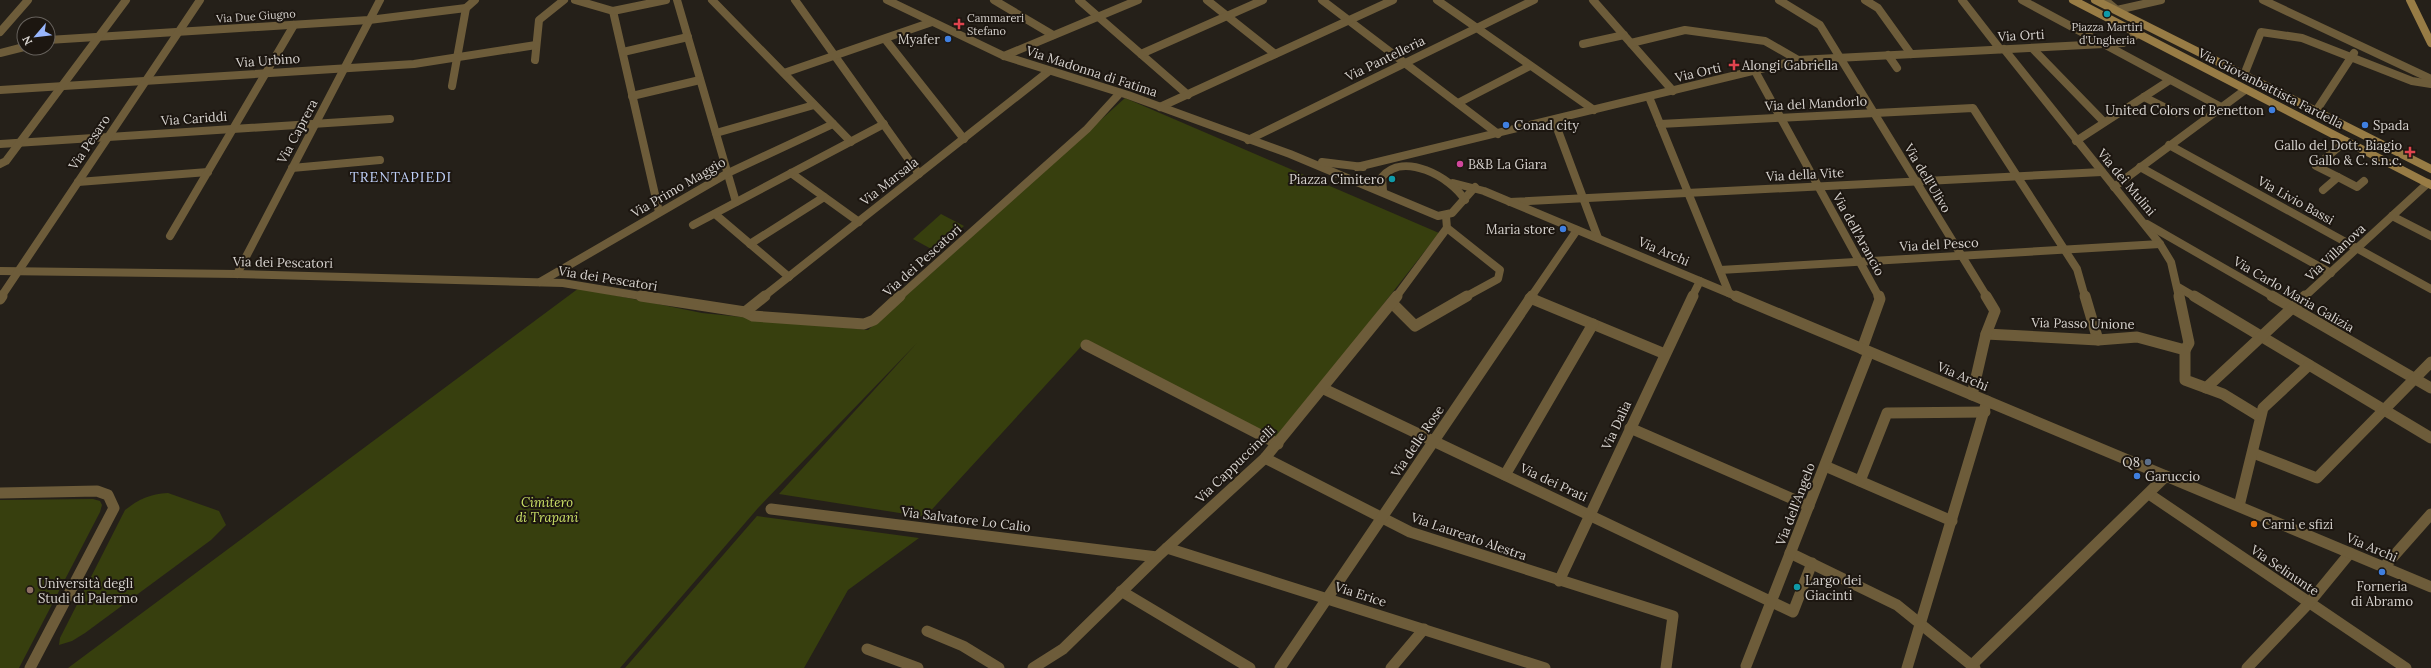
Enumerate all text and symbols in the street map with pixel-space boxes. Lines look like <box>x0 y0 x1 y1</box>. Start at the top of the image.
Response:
street label: Via Due Giugno <box>215 6 296 26</box>
marker: Piazza Martiri d'Ungheria <box>2102 9 2112 19</box>
place label: Cammareri Stefano <box>967 11 1024 38</box>
north arrow <box>16 16 56 56</box>
marker: Cammareri Stefano <box>954 19 964 29</box>
place label: Piazza Martiri d'Ungheria <box>2071 20 2143 47</box>
street label: Via Orti <box>1996 26 2045 45</box>
place label: Myafer <box>898 31 940 48</box>
street label: Via Pantelleria <box>1342 32 1428 85</box>
text: N <box>19 33 35 48</box>
marker: Myafer <box>943 34 953 44</box>
street label: Via Madonna di Fatima <box>1023 42 1160 101</box>
street label: Via Giovanbattista Fardella <box>2194 44 2347 133</box>
street label: Via Urbino <box>234 50 301 71</box>
place label: Alongi Gabriella <box>1741 57 1838 74</box>
street label: Via Orti <box>1672 59 1723 86</box>
marker: Alongi Gabriella <box>1729 60 1739 70</box>
street label: Via del Mandorlo <box>1763 92 1868 115</box>
street label: Via Caprera <box>273 96 322 167</box>
place label: United Colors of Benetton <box>2105 102 2264 119</box>
marker: United Colors of Benetton <box>2267 105 2277 115</box>
street label: Via Cariddi <box>159 108 228 129</box>
street label: Via Pesaro <box>64 111 114 174</box>
place label: Conad city <box>1514 117 1579 134</box>
place label: Spada <box>2373 117 2410 134</box>
marker: Conad city <box>1501 120 1511 130</box>
marker: Spada <box>2360 120 2370 130</box>
place label: Gallo del Dott. Biagio Gallo & C. s.n.c. <box>2274 137 2402 169</box>
street label: Via dell'Ulivo <box>1900 140 1955 216</box>
street label: Via dei Mulini <box>2093 145 2160 220</box>
marker: Gallo del Dott. Biagio Gallo & C. s.n.c. <box>2405 147 2415 157</box>
street label: Via Primo Maggio <box>627 153 729 222</box>
street label: Via Marsala <box>856 153 922 210</box>
place label: B&B La Giara <box>1468 156 1547 173</box>
marker: B&B La Giara <box>1455 159 1465 169</box>
street label: Via della Vite <box>1764 164 1845 185</box>
district label: TRENTAPIEDI <box>350 168 452 186</box>
place label: Piazza Cimitero <box>1289 171 1384 188</box>
street label: Via Livio Bassi <box>2254 172 2337 229</box>
marker: Piazza Cimitero <box>1387 174 1397 184</box>
street label: Via dell'Arancio <box>1828 189 1889 279</box>
street label: Via dei Pescatori <box>879 220 966 301</box>
street label: Via Villanova <box>2301 220 2369 285</box>
place label: Maria store <box>1486 221 1555 238</box>
marker: Maria store <box>1558 224 1568 234</box>
street label: Via Archi <box>1635 233 1692 270</box>
street label: Via del Pesco <box>1898 234 1979 255</box>
street label: Via Carlo Maria Galizia <box>2229 252 2358 336</box>
street label: Via dei Pescatori <box>232 253 334 272</box>
street label: Via dei Pescatori <box>556 262 659 295</box>
street label: Via Passo Unione <box>2030 314 2135 333</box>
street label: Via Archi <box>1934 358 1991 395</box>
street label: Via Dalia <box>1597 398 1635 453</box>
street label: Via delle Rose <box>1387 402 1448 481</box>
street label: Via Cappuccinelli <box>1191 422 1279 507</box>
place label: Q8 <box>2122 454 2140 471</box>
marker: Q8 <box>2143 457 2153 467</box>
street label: Via dei Prati <box>1516 459 1591 506</box>
street label: Via dell'Angelo <box>1772 460 1819 549</box>
place label: Garuccio <box>2145 468 2200 485</box>
marker: Garuccio <box>2132 471 2142 481</box>
park label: Cimitero di Trapani <box>516 494 579 526</box>
street label: Via Salvatore Lo Calio <box>899 503 1032 536</box>
street label: Via Laureato Alestra <box>1408 508 1529 564</box>
place label: Carni e sfizi <box>2262 516 2334 533</box>
marker: Carni e sfizi <box>2249 519 2259 529</box>
street label: Via Archi <box>2343 529 2400 566</box>
street label: Via Selinunte <box>2246 541 2322 600</box>
marker: Forneria di Abramo <box>2377 567 2387 577</box>
place label: Largo dei Giacinti <box>1805 572 1862 604</box>
place label: Università degli Studi di Palermo <box>38 575 138 607</box>
street label: Via Erice <box>1332 578 1389 611</box>
place label: Forneria di Abramo <box>2351 578 2413 610</box>
marker: Largo dei Giacinti <box>1792 582 1802 592</box>
marker: Università degli Studi di Palermo <box>25 585 35 595</box>

